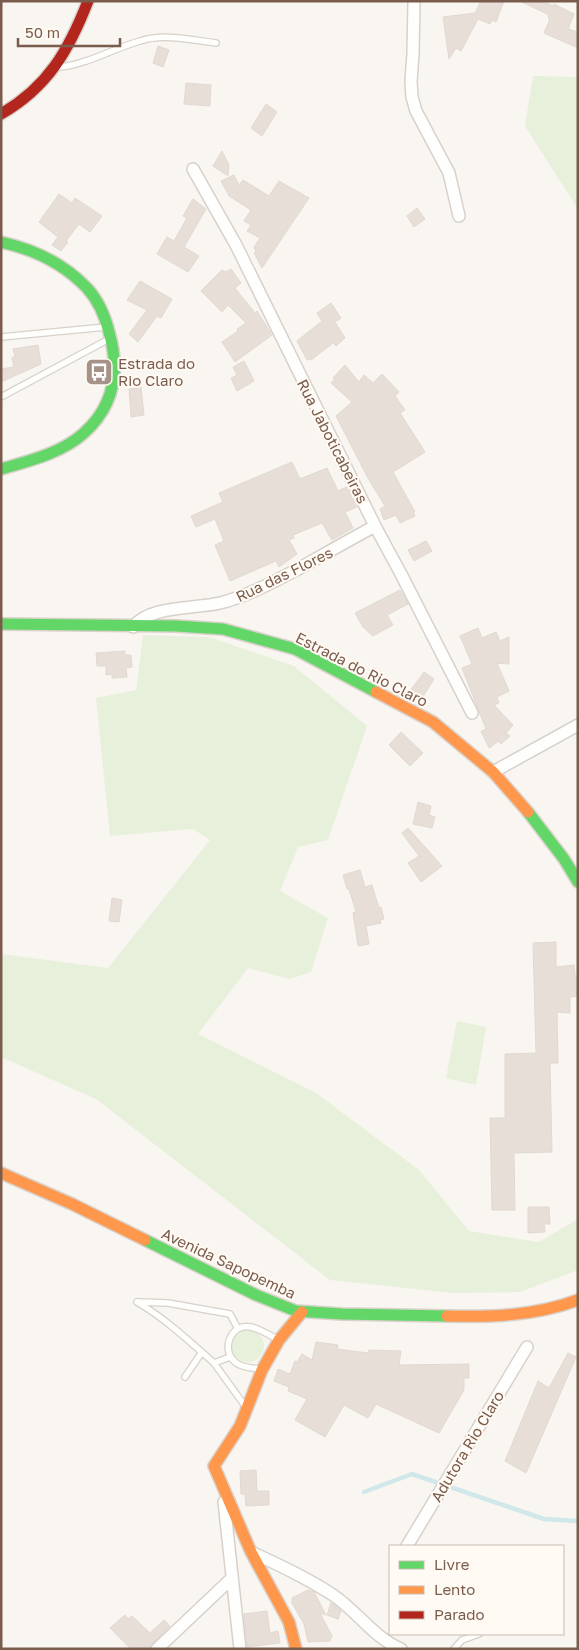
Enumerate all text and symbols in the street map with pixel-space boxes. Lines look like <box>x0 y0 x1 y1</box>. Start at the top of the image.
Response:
scale bar <box>18 15 120 47</box>
text: 50 m <box>25 23 60 41</box>
place label: Estrada do Rio Claro <box>118 354 195 389</box>
bus stop icon: Estrada do Rio Claro <box>84 357 114 387</box>
street label: Rua Jaboticabeiras <box>294 376 372 506</box>
street label: Rua das Flores <box>233 543 335 605</box>
street label: Estrada do Rio Claro <box>293 628 431 710</box>
street label: Avenida Sapopemba <box>159 1224 299 1302</box>
street label: Adutora Rio Claro <box>427 1387 507 1505</box>
legend <box>389 1545 564 1635</box>
text: Livre <box>434 1555 470 1573</box>
text: Lento <box>434 1580 475 1598</box>
text: Parado <box>434 1605 485 1623</box>

